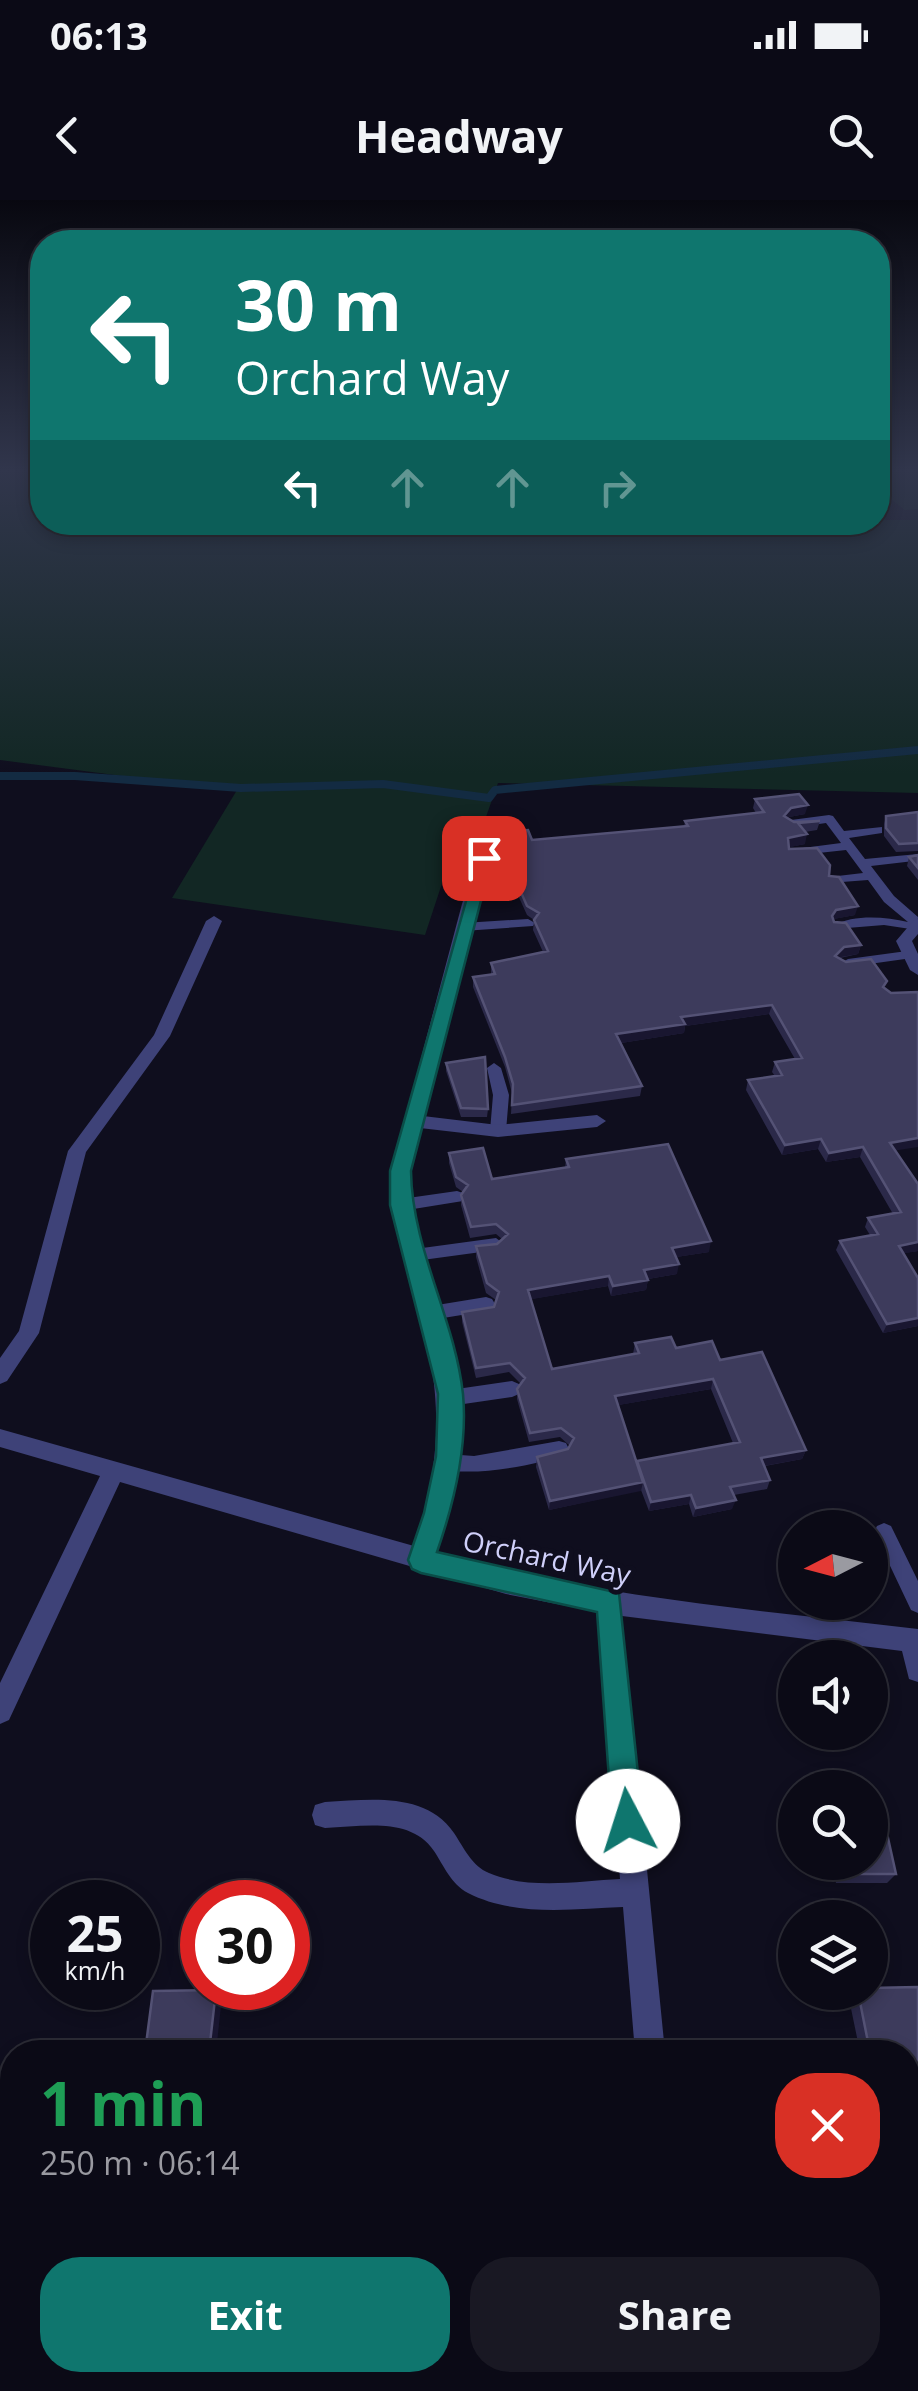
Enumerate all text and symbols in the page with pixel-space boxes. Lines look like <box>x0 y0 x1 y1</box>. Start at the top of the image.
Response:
text: 06:13 <box>50 9 148 61</box>
text: Headway <box>355 105 563 166</box>
icon: back <box>40 108 95 163</box>
icon: search <box>823 108 878 163</box>
text: 30 m <box>235 256 402 352</box>
icon: left <box>70 270 200 400</box>
text: Orchard Way <box>235 347 509 408</box>
icon: left <box>275 460 330 515</box>
icon: ahead <box>380 460 435 515</box>
icon: ahead <box>485 460 540 515</box>
icon: right <box>590 460 645 515</box>
pin <box>442 816 527 901</box>
icon: arrive <box>457 831 512 886</box>
north arrow <box>778 1510 888 1620</box>
map controls <box>778 1510 888 2010</box>
street label: Orchard Way <box>460 1521 635 1594</box>
button: sound <box>778 1640 888 1750</box>
position arrow <box>576 1769 680 1873</box>
button: search <box>778 1770 888 1880</box>
speed limit sign: 30 <box>180 1880 310 2010</box>
text: 25 <box>66 1899 124 1967</box>
button: layers <box>778 1900 888 2010</box>
text: km/h <box>65 1953 125 1987</box>
text: 1 min <box>40 2062 207 2144</box>
button: close <box>775 2073 880 2178</box>
text: 250 m · 06:14 <box>40 2141 239 2184</box>
button: Exit <box>40 2257 450 2372</box>
button: Share <box>470 2257 880 2372</box>

